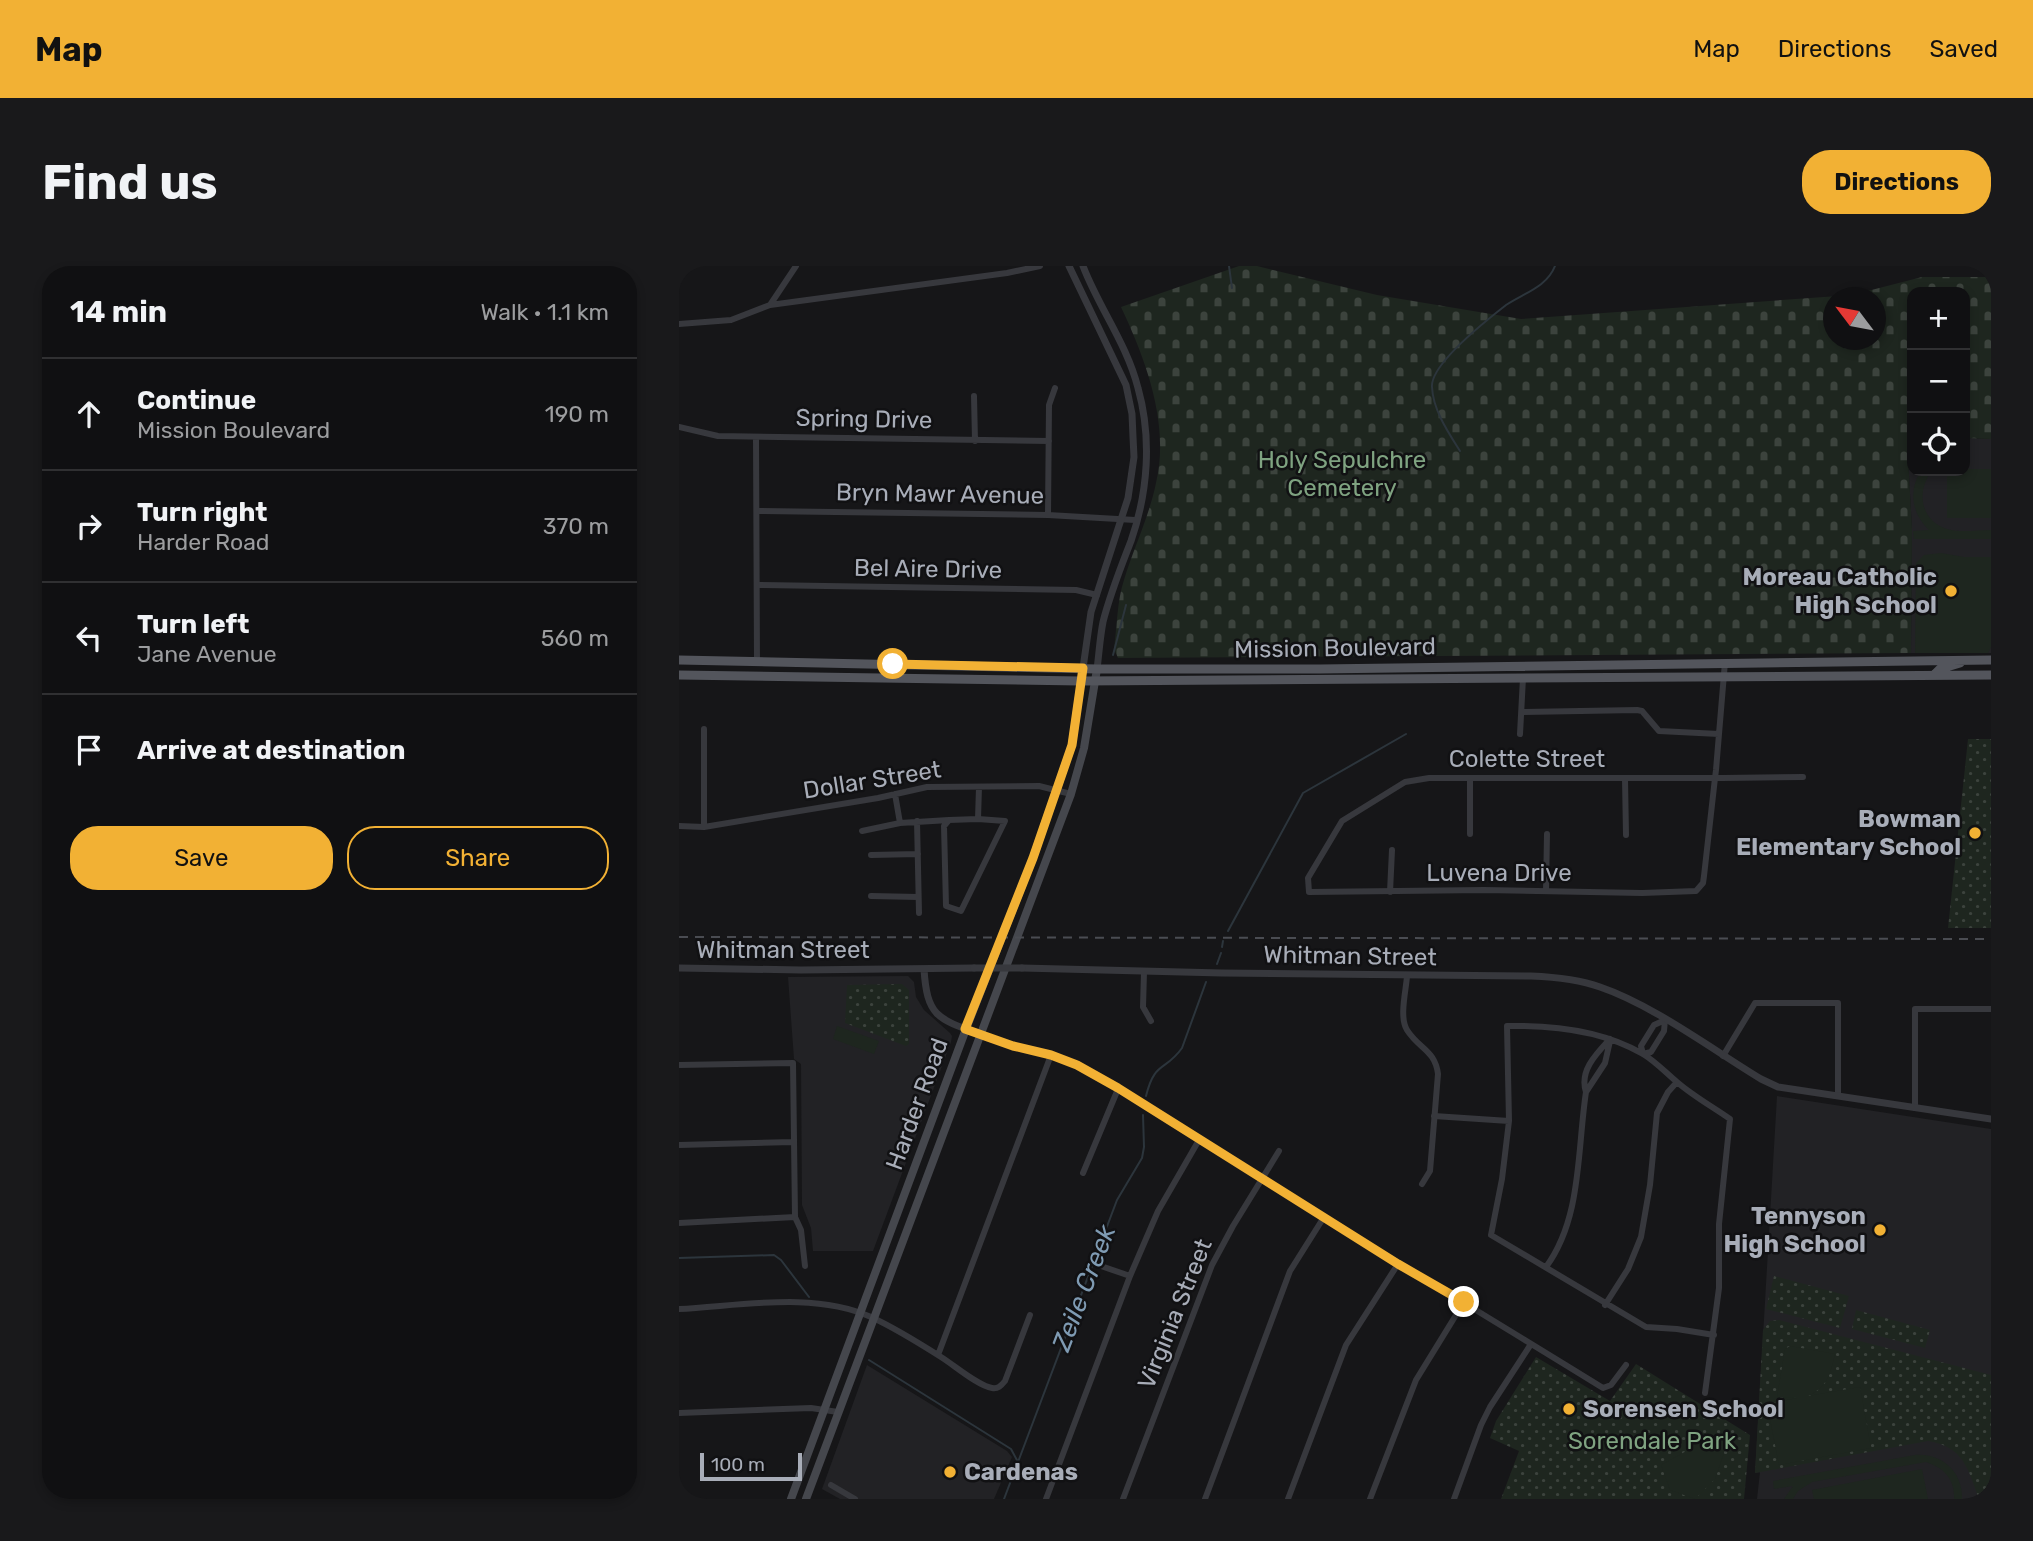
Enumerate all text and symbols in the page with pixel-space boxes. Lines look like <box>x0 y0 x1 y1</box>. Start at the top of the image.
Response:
text: Map <box>35 30 103 69</box>
text: Map <box>1693 35 1740 63</box>
text: Directions <box>1778 35 1891 63</box>
text: Saved <box>1929 35 1998 63</box>
button: Directions <box>1802 150 1991 214</box>
text: Find us <box>42 153 218 211</box>
north arrow <box>1823 287 1886 350</box>
map controls <box>1907 287 1970 476</box>
button: + <box>1907 287 1970 350</box>
text: 14 min <box>70 294 167 330</box>
text: Walk · 1.1 km <box>480 298 609 326</box>
button: − <box>1907 350 1970 413</box>
text: Continue <box>137 385 256 416</box>
icon: ahead <box>70 395 108 433</box>
text: 190 m <box>545 400 609 428</box>
street label: Spring Drive <box>795 404 933 434</box>
button: locate <box>1907 413 1970 476</box>
text: Mission Boulevard <box>137 416 330 444</box>
park label: Holy Sepulchre Cemetery <box>1258 446 1426 502</box>
street label: Bryn Mawr Avenue <box>836 478 1044 510</box>
text: Turn right <box>137 497 267 528</box>
icon: right <box>70 507 108 545</box>
text: 370 m <box>543 512 609 540</box>
text: Harder Road <box>137 528 270 556</box>
street label: Bel Aire Drive <box>854 554 1002 584</box>
place label: Moreau Catholic High School <box>1743 563 1937 619</box>
marker: Moreau Catholic High School <box>1943 583 1959 599</box>
text: Turn left <box>137 609 249 640</box>
icon: left <box>70 619 108 657</box>
text: 560 m <box>541 624 609 652</box>
street label: Mission Boulevard <box>1234 632 1436 664</box>
text: Jane Avenue <box>137 640 277 668</box>
route start <box>877 648 908 679</box>
icon: arrive <box>70 731 108 769</box>
text: Arrive at destination <box>137 735 405 766</box>
street label: Colette Street <box>1449 745 1605 773</box>
street label: Dollar Street <box>801 755 943 805</box>
place label: Bowman Elementary School <box>1736 805 1961 861</box>
marker: Bowman Elementary School <box>1967 825 1983 841</box>
button: Save <box>70 826 333 890</box>
button: Share <box>347 826 609 890</box>
street label: Luvena Drive <box>1426 859 1572 887</box>
street label: Whitman Street <box>696 936 870 964</box>
street label: Whitman Street <box>1263 940 1437 972</box>
street label: Harder Road <box>880 1034 954 1174</box>
place label: Tennyson High School <box>1723 1202 1866 1258</box>
water label: Zeile Creek <box>1045 1220 1122 1356</box>
marker: Tennyson High School <box>1872 1222 1888 1238</box>
street label: Virginia Street <box>1132 1235 1218 1393</box>
route end <box>1448 1286 1479 1317</box>
place label: Sorensen School <box>1583 1395 1784 1423</box>
marker: Sorensen School <box>1561 1401 1577 1417</box>
park label: Sorendale Park <box>1568 1427 1737 1455</box>
scale bar <box>700 1450 801 1482</box>
text: 100 m <box>711 1453 765 1476</box>
place label: Cardenas <box>964 1458 1078 1486</box>
marker: Cardenas <box>942 1464 958 1480</box>

